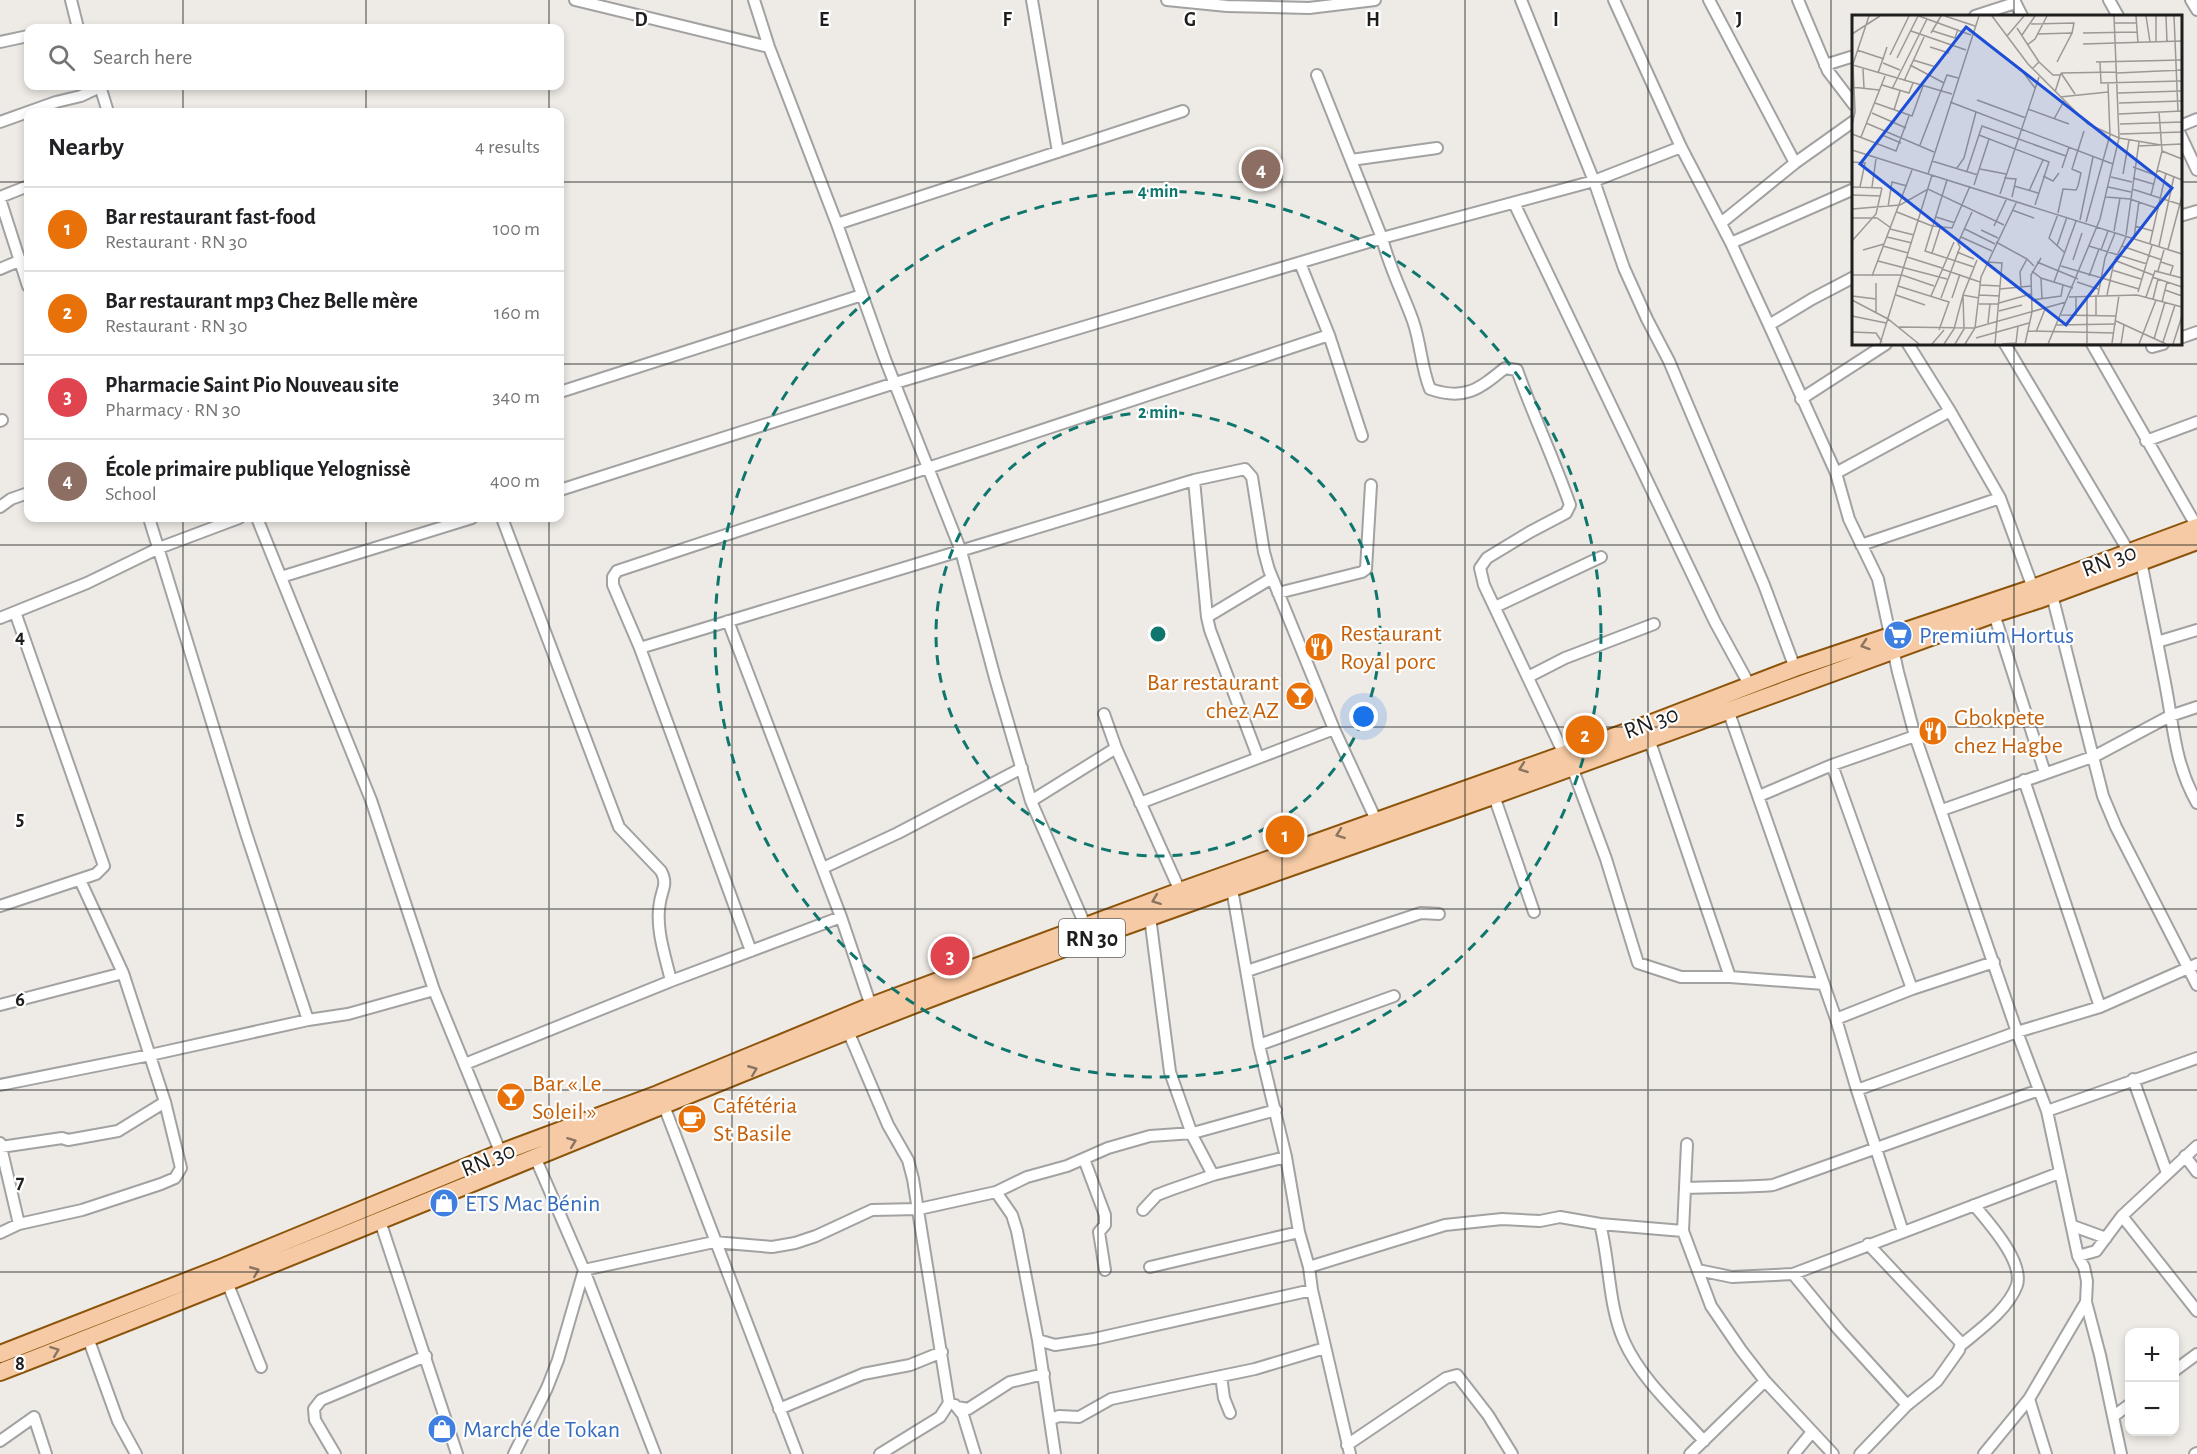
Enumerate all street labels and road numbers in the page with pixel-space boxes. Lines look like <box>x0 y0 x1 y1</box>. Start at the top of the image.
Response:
street label: RN 30 <box>2079 540 2140 582</box>
street label: RN 30 <box>1621 702 1682 744</box>
road number: RN 30 <box>1059 919 1125 957</box>
street label: RN 30 <box>458 1138 519 1182</box>

